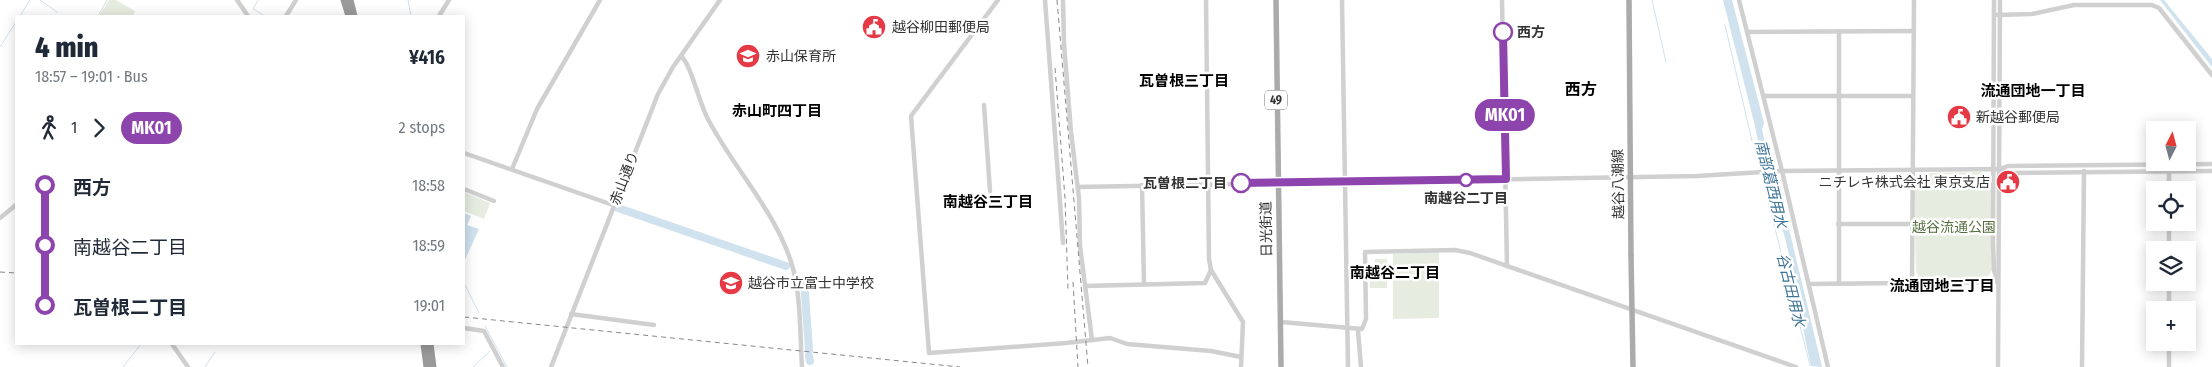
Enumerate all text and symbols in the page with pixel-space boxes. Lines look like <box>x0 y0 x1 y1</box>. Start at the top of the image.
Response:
public building icon: 越谷柳田郵便局 <box>861 14 887 40</box>
place label: 越谷柳田郵便局 <box>892 19 990 36</box>
marker: 西方 <box>1493 22 1513 42</box>
place label: 西方 <box>1517 24 1545 41</box>
text: 4 min <box>35 31 98 64</box>
school or university icon: 赤山保育所 <box>735 43 761 69</box>
text: ¥416 <box>409 46 445 69</box>
place label: 赤山保育所 <box>766 48 836 65</box>
text: 18:57 – 19:01 · Bus <box>35 67 148 86</box>
district label: 瓦曽根三丁目 <box>1139 72 1229 90</box>
district label: 西方 <box>1565 80 1597 99</box>
district label: 流通団地一丁目 <box>1980 82 2086 100</box>
road number: 49 <box>1265 90 1287 110</box>
line badge: MK01 <box>1470 99 1540 131</box>
district label: 赤山町四丁目 <box>732 102 822 120</box>
text: MK01 <box>1485 104 1525 126</box>
public building icon: 新越谷郵便局 <box>1946 104 1972 130</box>
place label: 新越谷郵便局 <box>1976 109 2060 126</box>
icon: walk <box>35 114 63 142</box>
icon: forward <box>85 114 113 142</box>
text: MK01 <box>131 117 172 139</box>
text: 1 <box>71 118 77 137</box>
text: 2 stops <box>399 118 445 137</box>
north arrow <box>2146 121 2196 171</box>
map controls <box>2146 121 2196 351</box>
water label: 南部葛西用水 <box>1751 138 1791 232</box>
street label: 赤山通り <box>606 149 642 207</box>
street label: 越谷八潮線 <box>1609 149 1628 219</box>
public building icon: ニチレキ株式会社 東京支店 <box>1995 169 2021 195</box>
marker: 瓦曽根二丁目 <box>1231 173 1251 193</box>
marker: 南越谷二丁目 <box>1459 173 1473 187</box>
place label: ニチレキ株式会社 東京支店 <box>1819 174 1990 191</box>
place label: 瓦曽根二丁目 <box>1143 175 1227 192</box>
text: 西方 <box>73 176 111 199</box>
text: 18:58 <box>412 176 445 195</box>
button: locate <box>2146 181 2196 231</box>
place label: 南越谷二丁目 <box>1424 190 1508 207</box>
district label: 南越谷三丁目 <box>943 193 1033 211</box>
street label: 日光街道 <box>1258 201 1275 257</box>
park label: 越谷流通公園 <box>1912 219 1996 236</box>
text: 南越谷二丁目 <box>73 236 187 259</box>
text: 18:59 <box>412 236 445 255</box>
button: layers <box>2146 241 2196 291</box>
water label: 谷古田用水 <box>1773 251 1809 330</box>
district label: 南越谷二丁目 <box>1350 264 1440 282</box>
school or university icon: 越谷市立富士中学校 <box>718 270 744 296</box>
place label: 越谷市立富士中学校 <box>748 275 874 292</box>
district label: 流通団地三丁目 <box>1889 277 1995 295</box>
text: 瓦曽根二丁目 <box>73 296 187 319</box>
text: 19:01 <box>413 296 445 315</box>
button: + <box>2146 301 2196 351</box>

